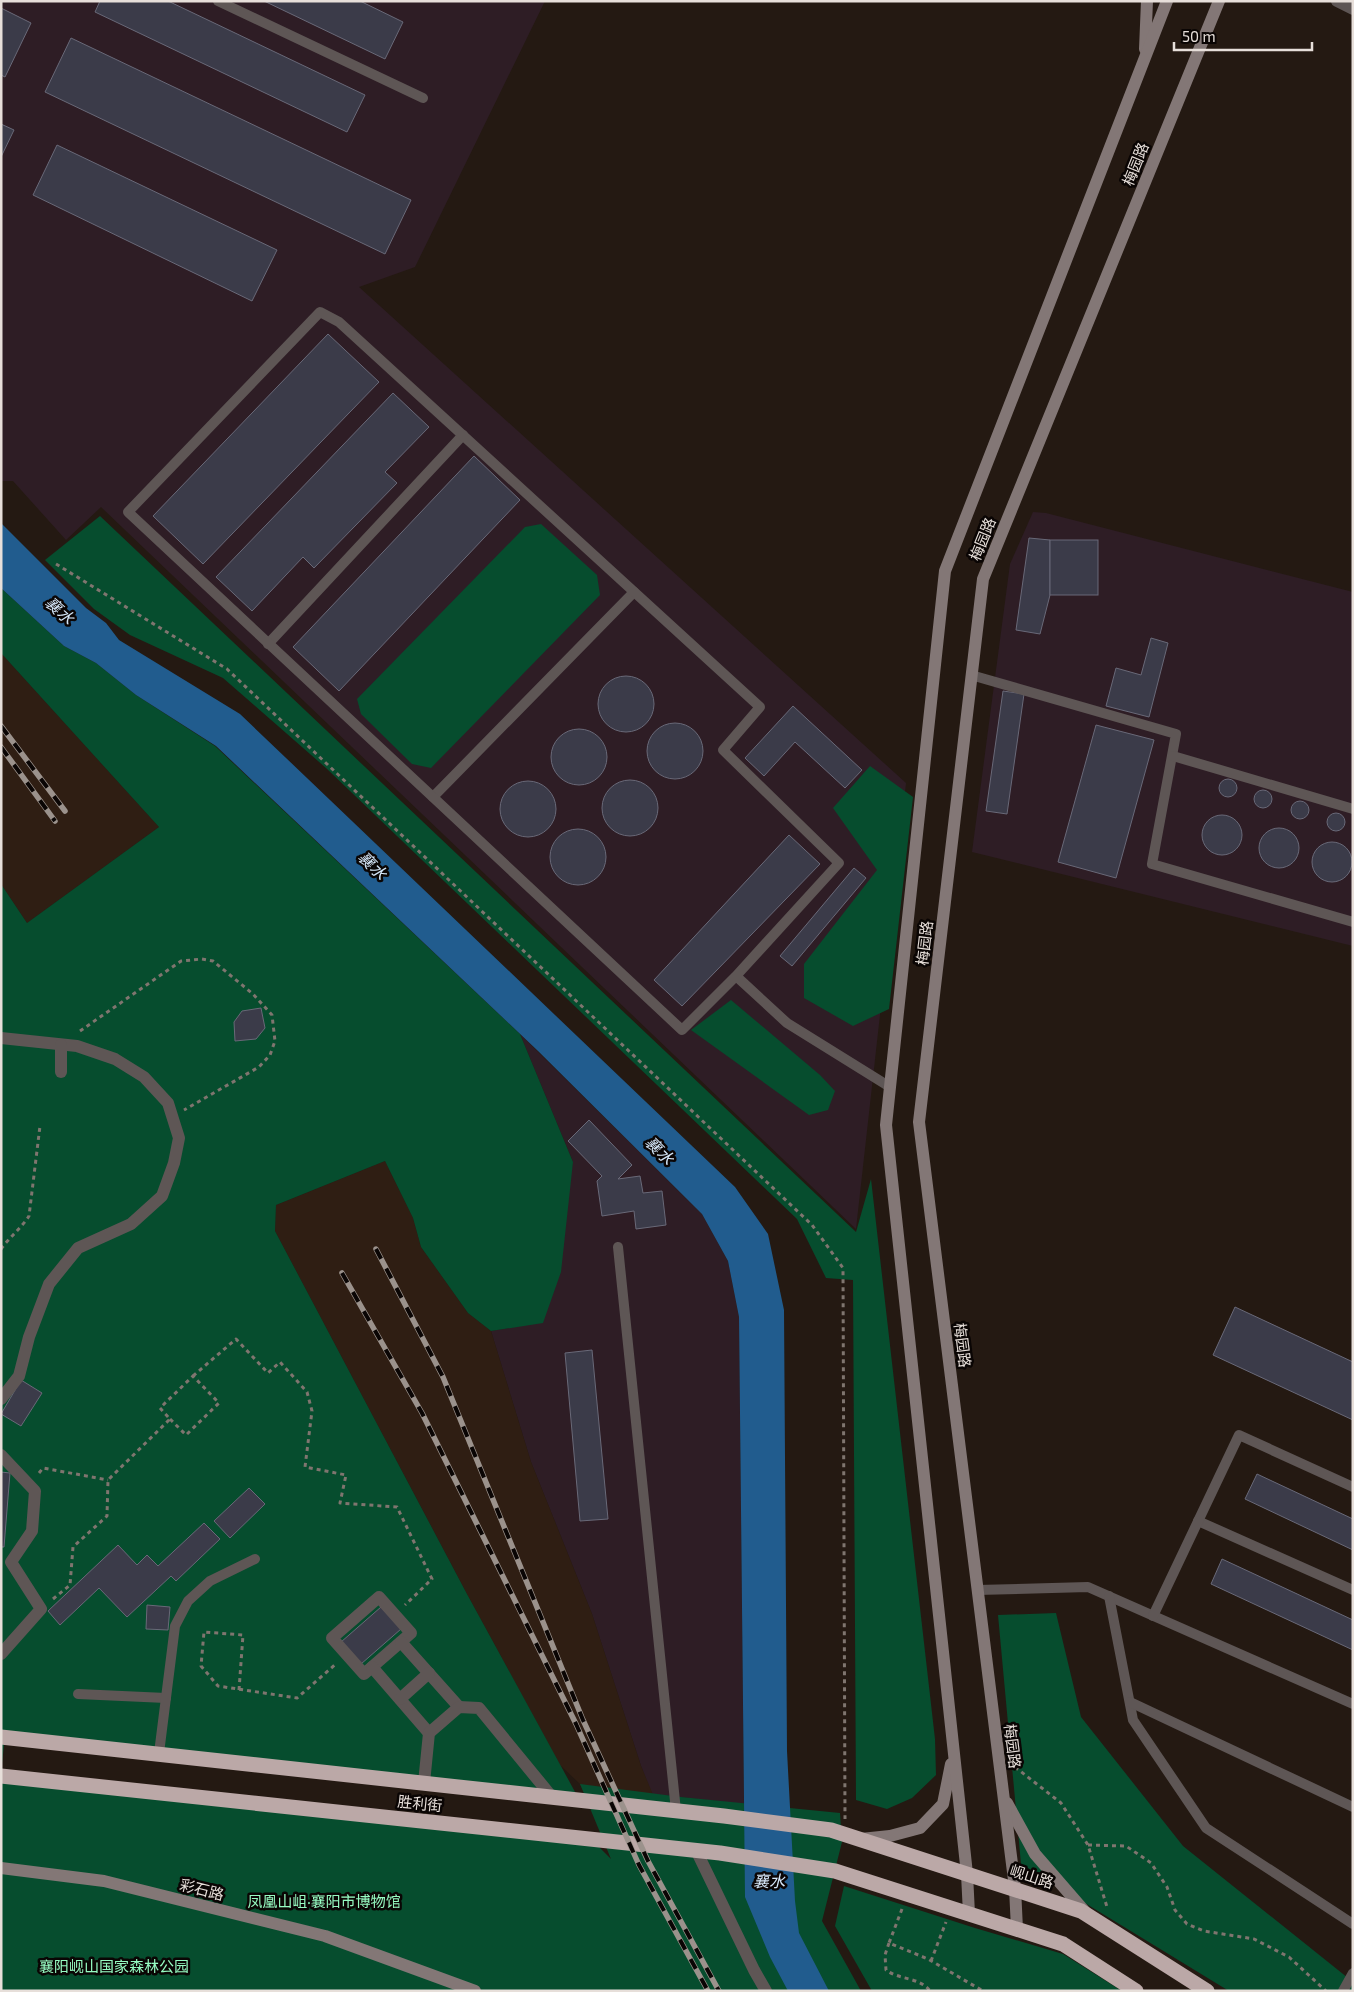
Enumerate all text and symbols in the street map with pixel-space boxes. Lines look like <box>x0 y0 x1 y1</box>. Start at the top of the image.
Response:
scale bar <box>1174 20 1312 52</box>
text: 50 m <box>1182 27 1216 45</box>
street label: 梅园路 <box>1118 140 1152 188</box>
street label: 梅园路 <box>965 515 999 563</box>
water label: 襄水 <box>42 592 79 628</box>
water label: 襄水 <box>355 847 392 884</box>
street label: 梅园路 <box>912 920 936 966</box>
water label: 襄水 <box>642 1132 679 1169</box>
street label: 梅园路 <box>951 1322 975 1368</box>
street label: 梅园路 <box>1001 1723 1025 1769</box>
street label: 胜利街 <box>397 1792 443 1814</box>
street label: 岘山路 <box>1008 1860 1056 1892</box>
water label: 襄水 <box>753 1871 786 1890</box>
street label: 彩石路 <box>178 1875 226 1903</box>
park label: 凤凰山岨·襄阳市博物馆 <box>247 1892 401 1910</box>
park label: 襄阳岘山国家森林公园 <box>39 1957 189 1975</box>

